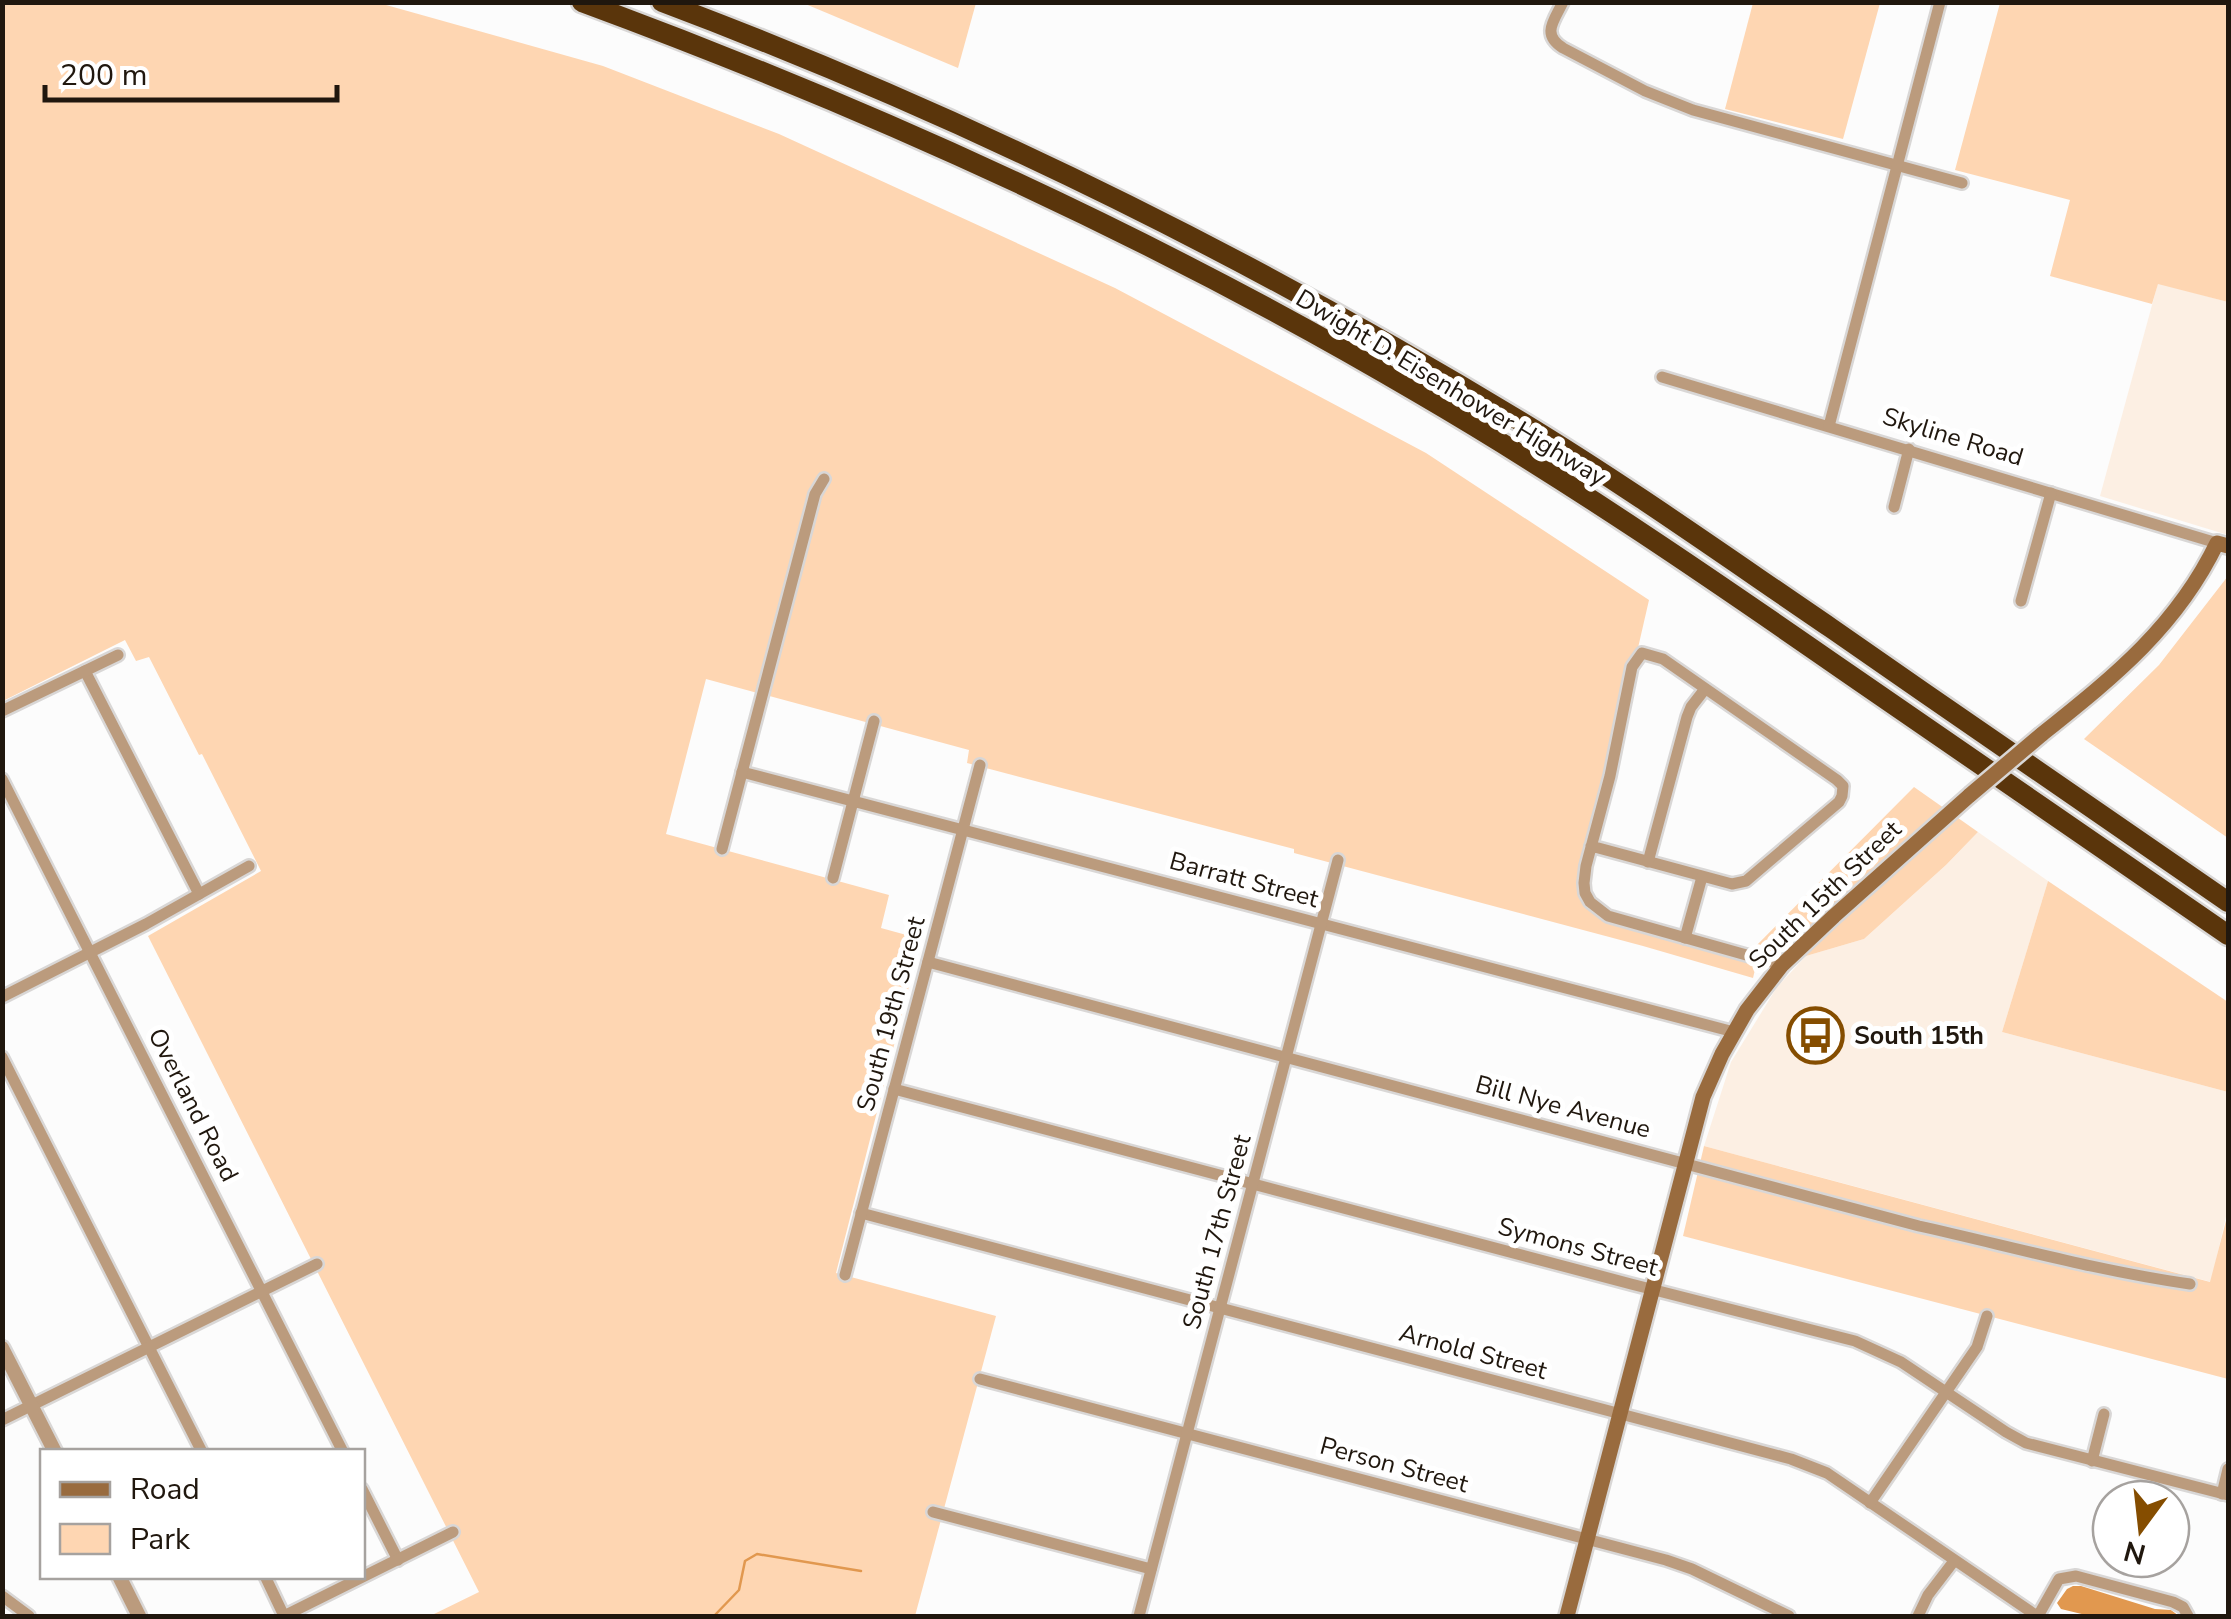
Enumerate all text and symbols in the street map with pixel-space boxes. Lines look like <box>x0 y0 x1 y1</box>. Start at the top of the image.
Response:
scale bar <box>45 40 338 102</box>
text: 200 m <box>60 55 147 96</box>
street label: Dwight D. Eisenhower Highway <box>1289 282 1613 495</box>
street label: Skyline Road <box>1878 399 2028 475</box>
street label: South 15th Street <box>1741 813 1909 977</box>
street label: Barratt Street <box>1166 844 1323 916</box>
street label: South 19th Street <box>849 913 933 1115</box>
bus stop icon: South 15th <box>1785 1006 1845 1066</box>
place label: South 15th <box>1854 1019 1984 1053</box>
street label: Overland Road <box>140 1022 246 1188</box>
street label: Bill Nye Avenue <box>1472 1067 1654 1147</box>
street label: South 17th Street <box>1175 1131 1259 1333</box>
street label: Symons Street <box>1494 1209 1662 1285</box>
street label: Arnold Street <box>1395 1316 1551 1388</box>
street label: Person Street <box>1316 1429 1472 1501</box>
legend <box>40 1449 365 1579</box>
text: Road <box>130 1469 200 1510</box>
north arrow <box>2091 1479 2191 1579</box>
text: Park <box>130 1519 191 1560</box>
text: N <box>2120 1531 2150 1573</box>

